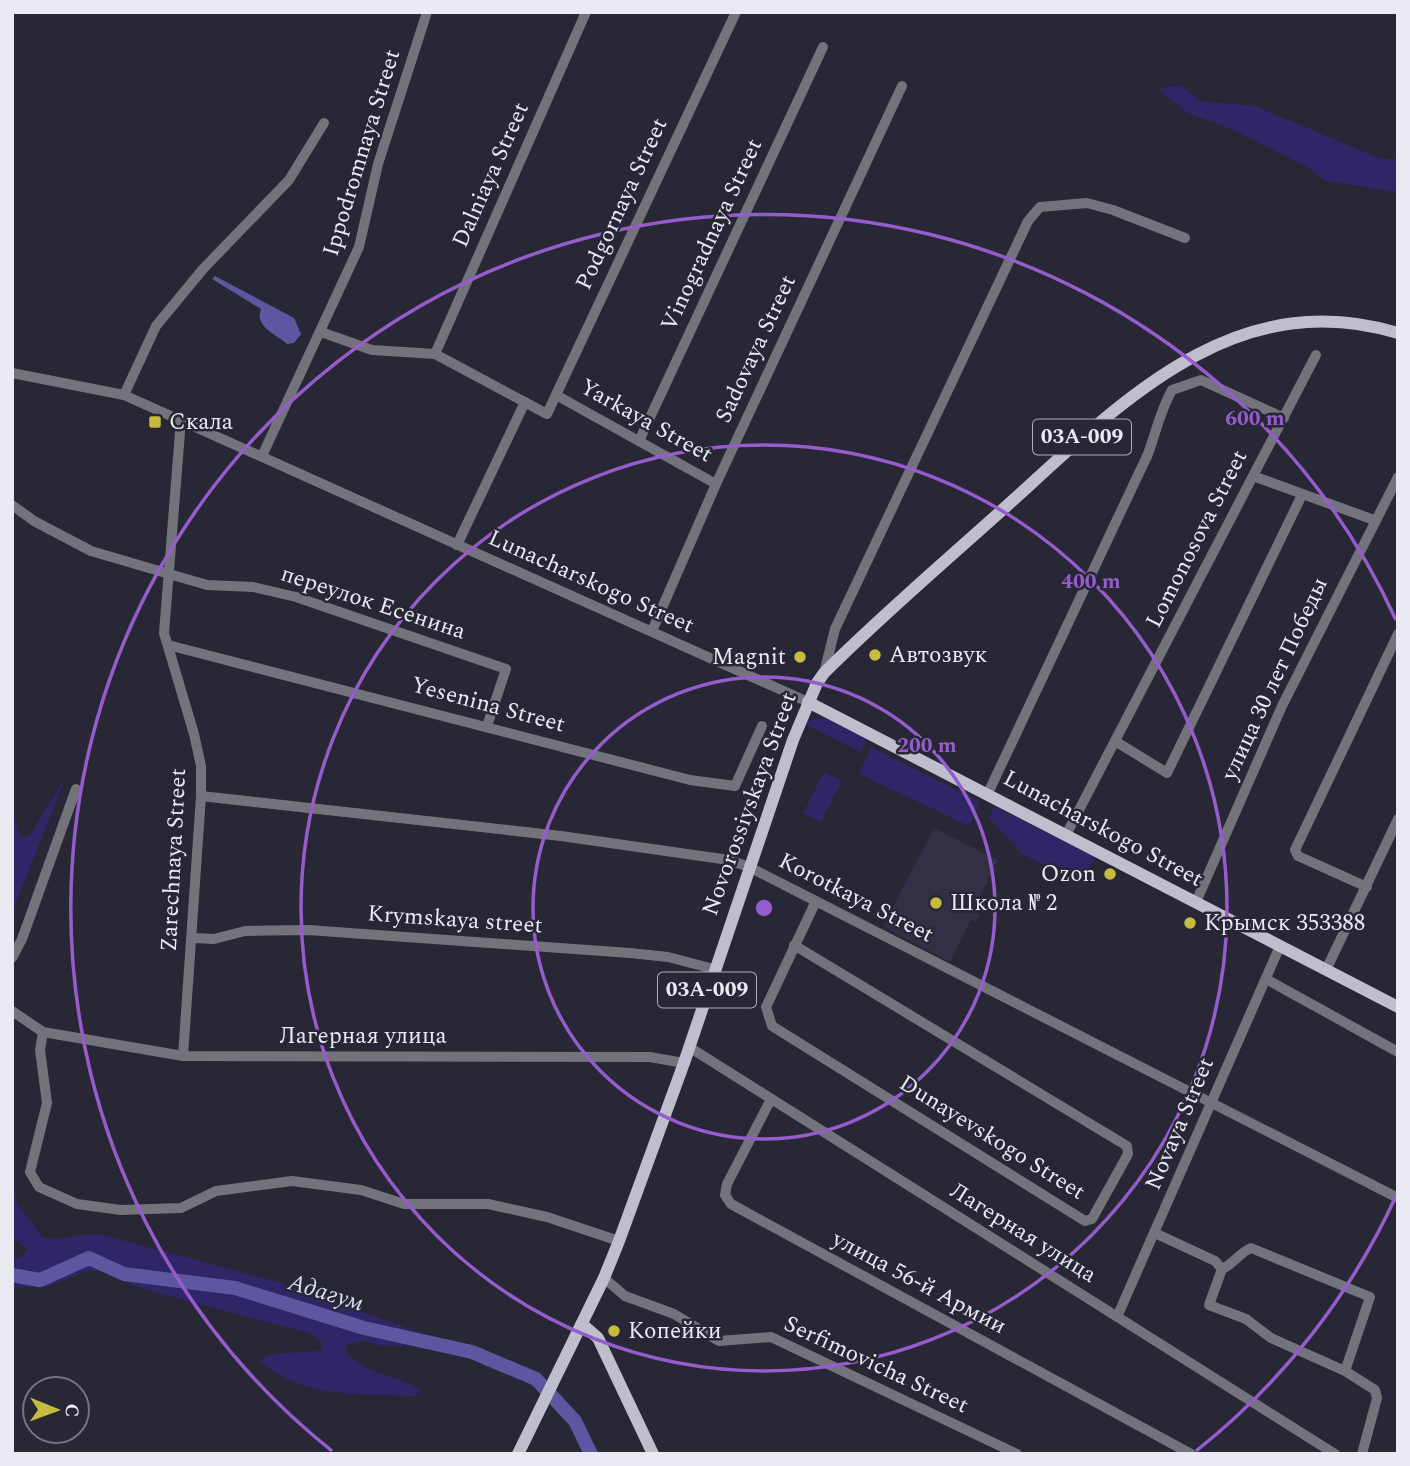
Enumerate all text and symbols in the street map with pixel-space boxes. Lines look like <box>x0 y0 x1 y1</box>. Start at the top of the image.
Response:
street label: Ippodromnaya Street <box>314 45 410 261</box>
street label: Dalniaya Street <box>443 97 539 253</box>
street label: Podgornaya Street <box>567 112 677 296</box>
street label: Vinogradnaya Street <box>652 133 772 337</box>
street label: Sadovaya Street <box>706 269 806 429</box>
street label: Yarkaya Street <box>573 370 719 472</box>
text: 600 m <box>1225 403 1285 435</box>
place label: Скала <box>169 405 233 440</box>
marker: Скала <box>147 414 163 430</box>
road number: 03А-009 <box>1033 420 1131 454</box>
street label: Lomonosova Street <box>1137 444 1257 634</box>
street label: Lunacharskogo Street <box>482 521 700 643</box>
street label: переулок Есенина <box>276 557 470 649</box>
text: 400 m <box>1061 566 1121 598</box>
street label: улица 30 лет Победы <box>1212 572 1337 787</box>
place label: Автозвук <box>889 638 987 673</box>
place label: Magnit <box>712 640 786 675</box>
marker: Автозвук <box>867 647 883 663</box>
marker: Magnit <box>792 649 808 665</box>
street label: Yesenina Street <box>407 668 569 742</box>
street label: Novorossiyskaya Street <box>693 687 807 921</box>
text: 200 m <box>897 730 957 762</box>
street label: Lunacharskogo Street <box>997 761 1209 897</box>
street label: Zarechnaya Street <box>152 767 196 953</box>
street label: Korotkaya Street <box>772 844 940 952</box>
place label: Ozon <box>1041 857 1096 892</box>
marker: Ozon <box>1102 866 1118 882</box>
place label: Школа № 2 <box>950 886 1057 921</box>
marker: Школа № 2 <box>928 895 944 911</box>
street label: Krymskaya street <box>366 896 544 944</box>
centre of rings <box>752 896 776 920</box>
place label: Крымск 353388 <box>1204 906 1365 941</box>
marker: Крымск 353388 <box>1182 915 1198 931</box>
road number: 03А-009 <box>658 972 756 1007</box>
street label: Лагерная улица <box>279 1019 447 1054</box>
street label: Novaya Street <box>1136 1052 1224 1196</box>
street label: Dunayevskogo Street <box>892 1066 1092 1210</box>
street label: Лагерная улица <box>943 1174 1103 1292</box>
street label: улица 56-й Армии <box>825 1222 1012 1344</box>
water label: Адагум <box>283 1264 368 1321</box>
street label: Serfimovicha Street <box>778 1307 974 1423</box>
place label: Копейки <box>628 1314 722 1349</box>
marker: Копейки <box>606 1323 622 1339</box>
north arrow <box>21 1375 91 1445</box>
text: С <box>57 1403 86 1417</box>

